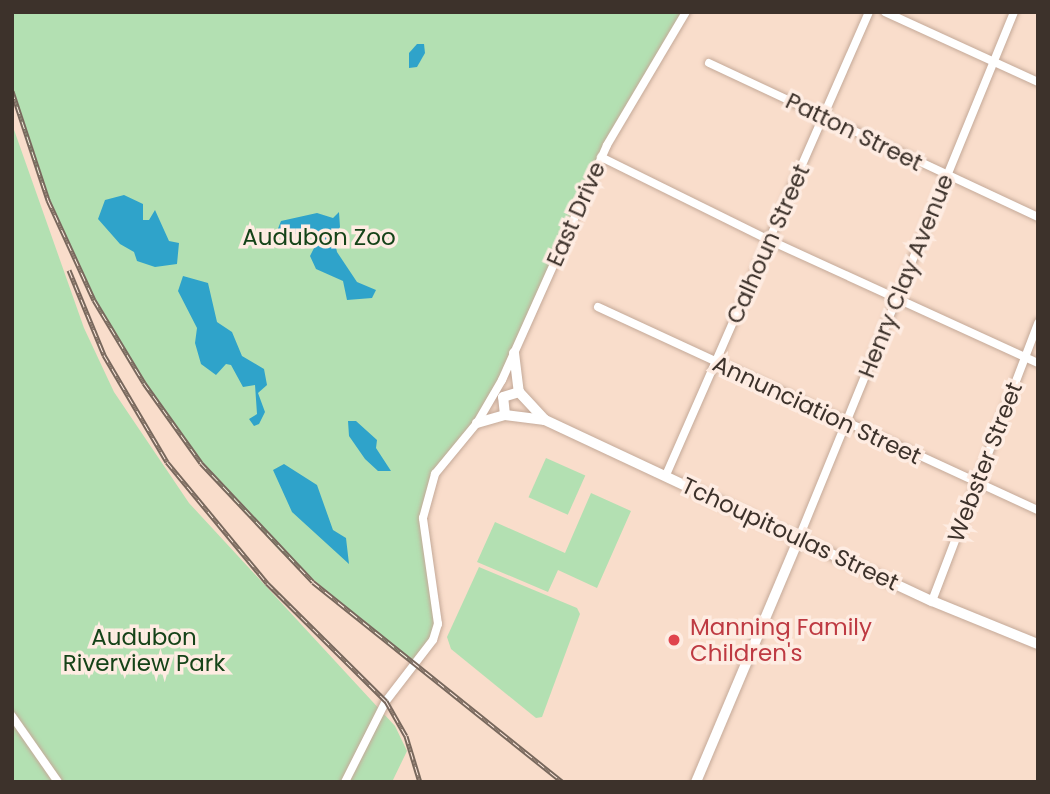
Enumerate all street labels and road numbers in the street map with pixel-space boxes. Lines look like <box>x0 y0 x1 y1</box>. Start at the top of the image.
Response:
street label: Patton Street <box>781 87 927 177</box>
street label: East Drive <box>541 157 611 271</box>
street label: Calhoun Street <box>721 160 815 328</box>
street label: Henry Clay Avenue <box>853 170 959 382</box>
street label: Annunciation Street <box>709 350 925 470</box>
street label: Webster Street <box>942 378 1028 546</box>
street label: Tchoupitoulas Street <box>677 472 903 596</box>

